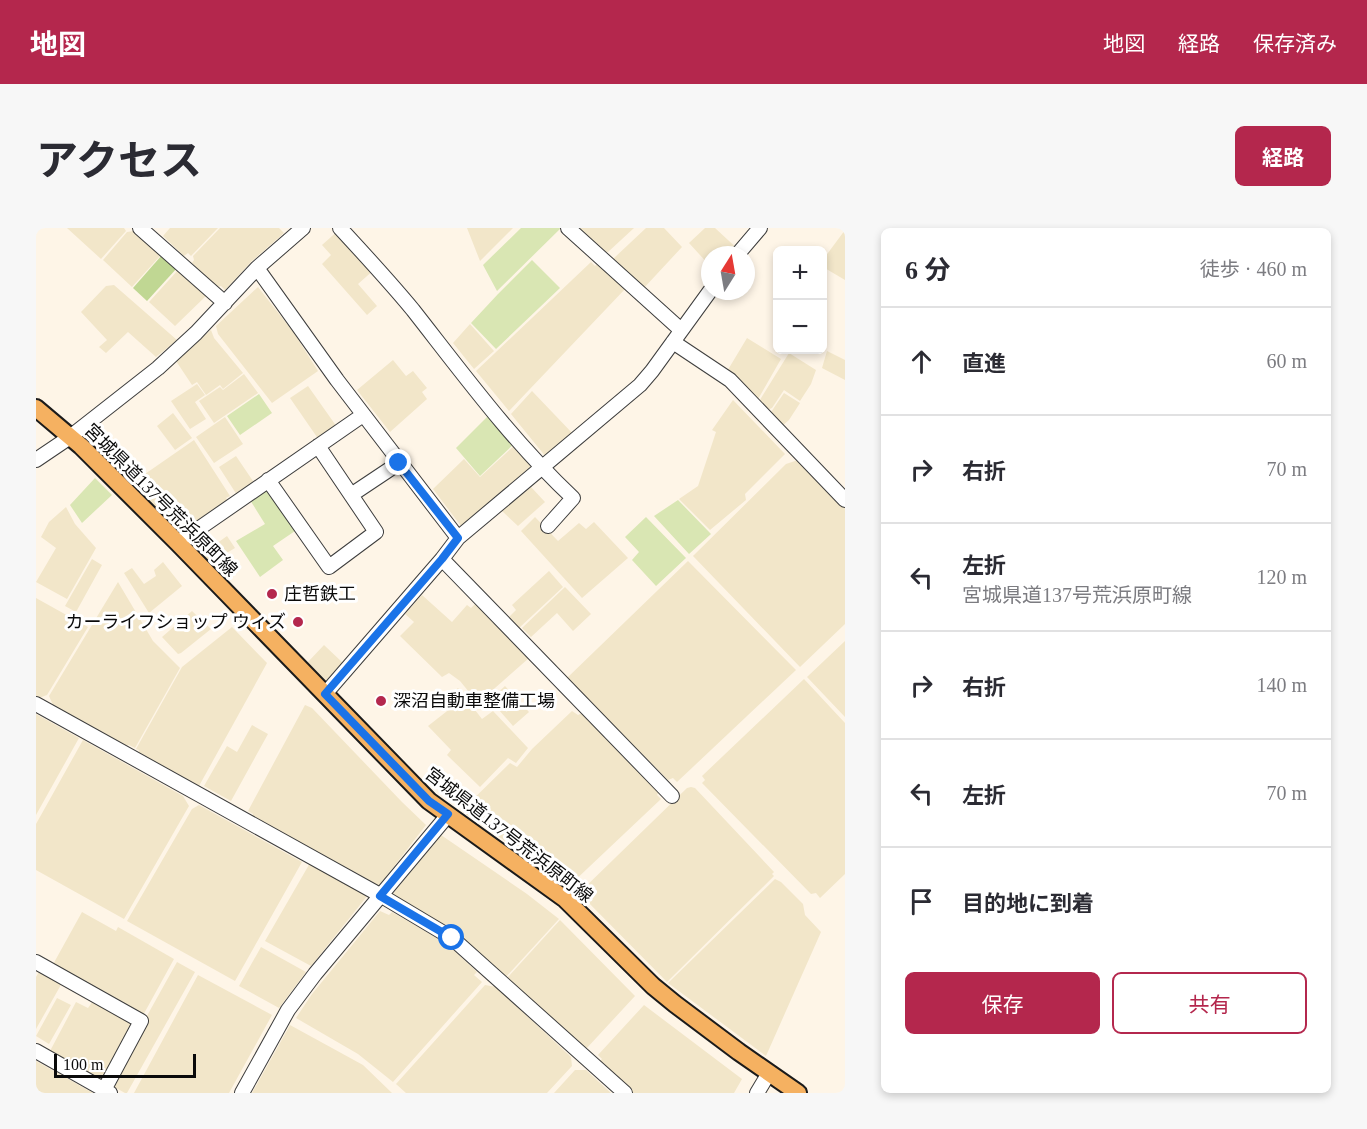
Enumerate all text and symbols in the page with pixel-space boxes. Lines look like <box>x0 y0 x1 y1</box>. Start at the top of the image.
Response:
text: 地図 <box>30 29 86 60</box>
text: 地図 <box>1103 32 1145 56</box>
text: 経路 <box>1178 32 1220 56</box>
text: 保存済み <box>1253 32 1337 56</box>
button: 経路 <box>1235 126 1331 186</box>
text: アクセス <box>36 138 202 184</box>
north arrow <box>701 246 755 300</box>
map controls <box>773 246 827 354</box>
button: + <box>773 246 827 300</box>
text: 6 分 <box>905 256 951 285</box>
text: 徒歩 · 460 m <box>1200 258 1307 280</box>
button: − <box>773 300 827 354</box>
icon: ahead <box>905 345 938 378</box>
text: 60 m <box>1266 350 1307 372</box>
text: 直進 <box>962 351 1006 376</box>
street label: 宮城県道137号荒浜原町線 <box>81 420 241 580</box>
route end <box>385 449 411 475</box>
icon: right <box>905 453 938 486</box>
text: 70 m <box>1266 458 1307 480</box>
text: 右折 <box>962 459 1006 484</box>
text: 左折 <box>962 553 1006 578</box>
icon: left <box>905 561 938 594</box>
text: 120 m <box>1256 566 1307 588</box>
place label: 庄哲鉄工 <box>284 584 356 604</box>
text: 宮城県道137号荒浜原町線 <box>962 584 1192 606</box>
marker: 庄哲鉄工 <box>265 587 279 601</box>
place label: カーライフショップ ウィズ <box>66 612 286 632</box>
marker: カーライフショップ ウィズ <box>291 615 305 629</box>
icon: right <box>905 669 938 702</box>
text: 140 m <box>1256 674 1307 696</box>
text: 右折 <box>962 675 1006 700</box>
place label: 深沼自動車整備工場 <box>393 691 555 711</box>
marker: 深沼自動車整備工場 <box>374 694 388 708</box>
street label: 宮城県道137号荒浜原町線 <box>421 763 597 907</box>
icon: left <box>905 777 938 810</box>
text: 70 m <box>1266 782 1307 804</box>
text: 左折 <box>962 783 1006 808</box>
icon: arrive <box>905 885 938 918</box>
text: 目的地に到着 <box>962 891 1094 916</box>
route start <box>438 924 464 950</box>
button: 保存 <box>905 972 1100 1034</box>
button: 共有 <box>1112 972 1307 1034</box>
scale bar <box>54 1051 196 1078</box>
text: 100 m <box>63 1056 103 1073</box>

